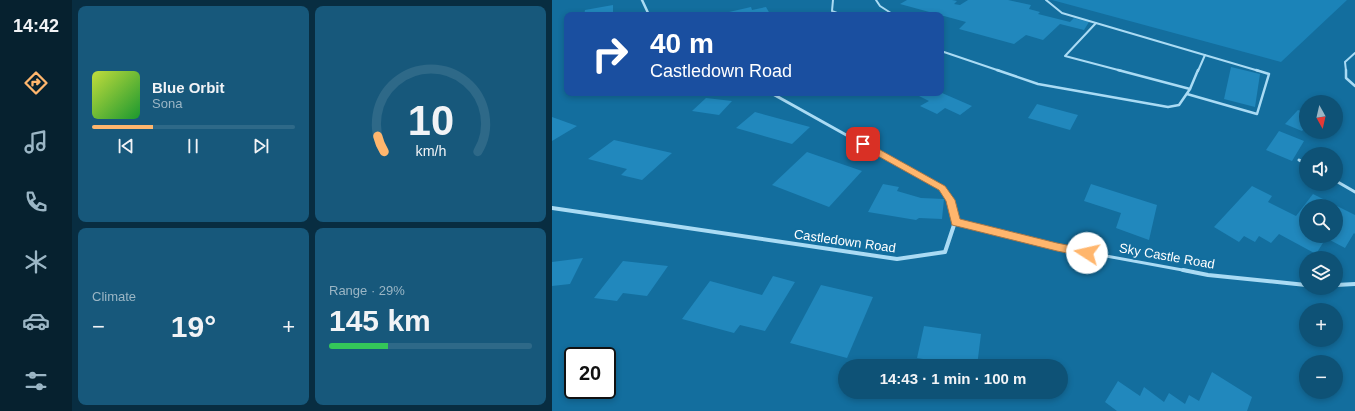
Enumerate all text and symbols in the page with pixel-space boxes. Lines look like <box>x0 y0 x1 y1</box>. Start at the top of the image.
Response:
text: 14:42 <box>13 16 59 36</box>
icon: right <box>584 28 636 80</box>
text: 40 m <box>650 28 714 59</box>
text: Castledown Road <box>650 61 792 81</box>
icon: directions <box>22 69 50 97</box>
text: Blue Orbit <box>152 79 225 96</box>
north arrow <box>1299 95 1343 139</box>
map controls <box>1299 95 1343 399</box>
text: Sona <box>152 96 182 111</box>
text: 10 <box>407 97 454 144</box>
pin <box>846 127 880 161</box>
icon: music <box>22 128 50 156</box>
icon: arrive <box>852 133 874 155</box>
icon: previous <box>115 135 137 157</box>
icon: pause <box>182 135 204 157</box>
icon: next <box>250 135 272 157</box>
text: km/h <box>415 142 446 158</box>
button: sound <box>1299 147 1343 191</box>
icon: phone <box>22 188 50 216</box>
button: search <box>1299 199 1343 243</box>
street label: Castledown Road <box>793 226 897 256</box>
position arrow <box>1066 232 1108 274</box>
street label: Sky Castle Road <box>1118 240 1216 272</box>
icon: climate <box>22 248 50 276</box>
button: layers <box>1299 251 1343 295</box>
text: Range · 29% <box>329 283 405 298</box>
text: Climate <box>92 289 136 304</box>
button: + <box>1299 303 1343 347</box>
text: 145 km <box>329 304 431 337</box>
icon: car <box>22 307 50 335</box>
text: 19° <box>171 310 216 343</box>
text: − <box>92 314 105 339</box>
text: + <box>282 314 295 339</box>
speed limit sign: 20 <box>564 347 616 399</box>
button: − <box>1299 355 1343 399</box>
icon: filters <box>22 367 50 395</box>
text: 14:43 · 1 min · 100 m <box>880 370 1026 387</box>

